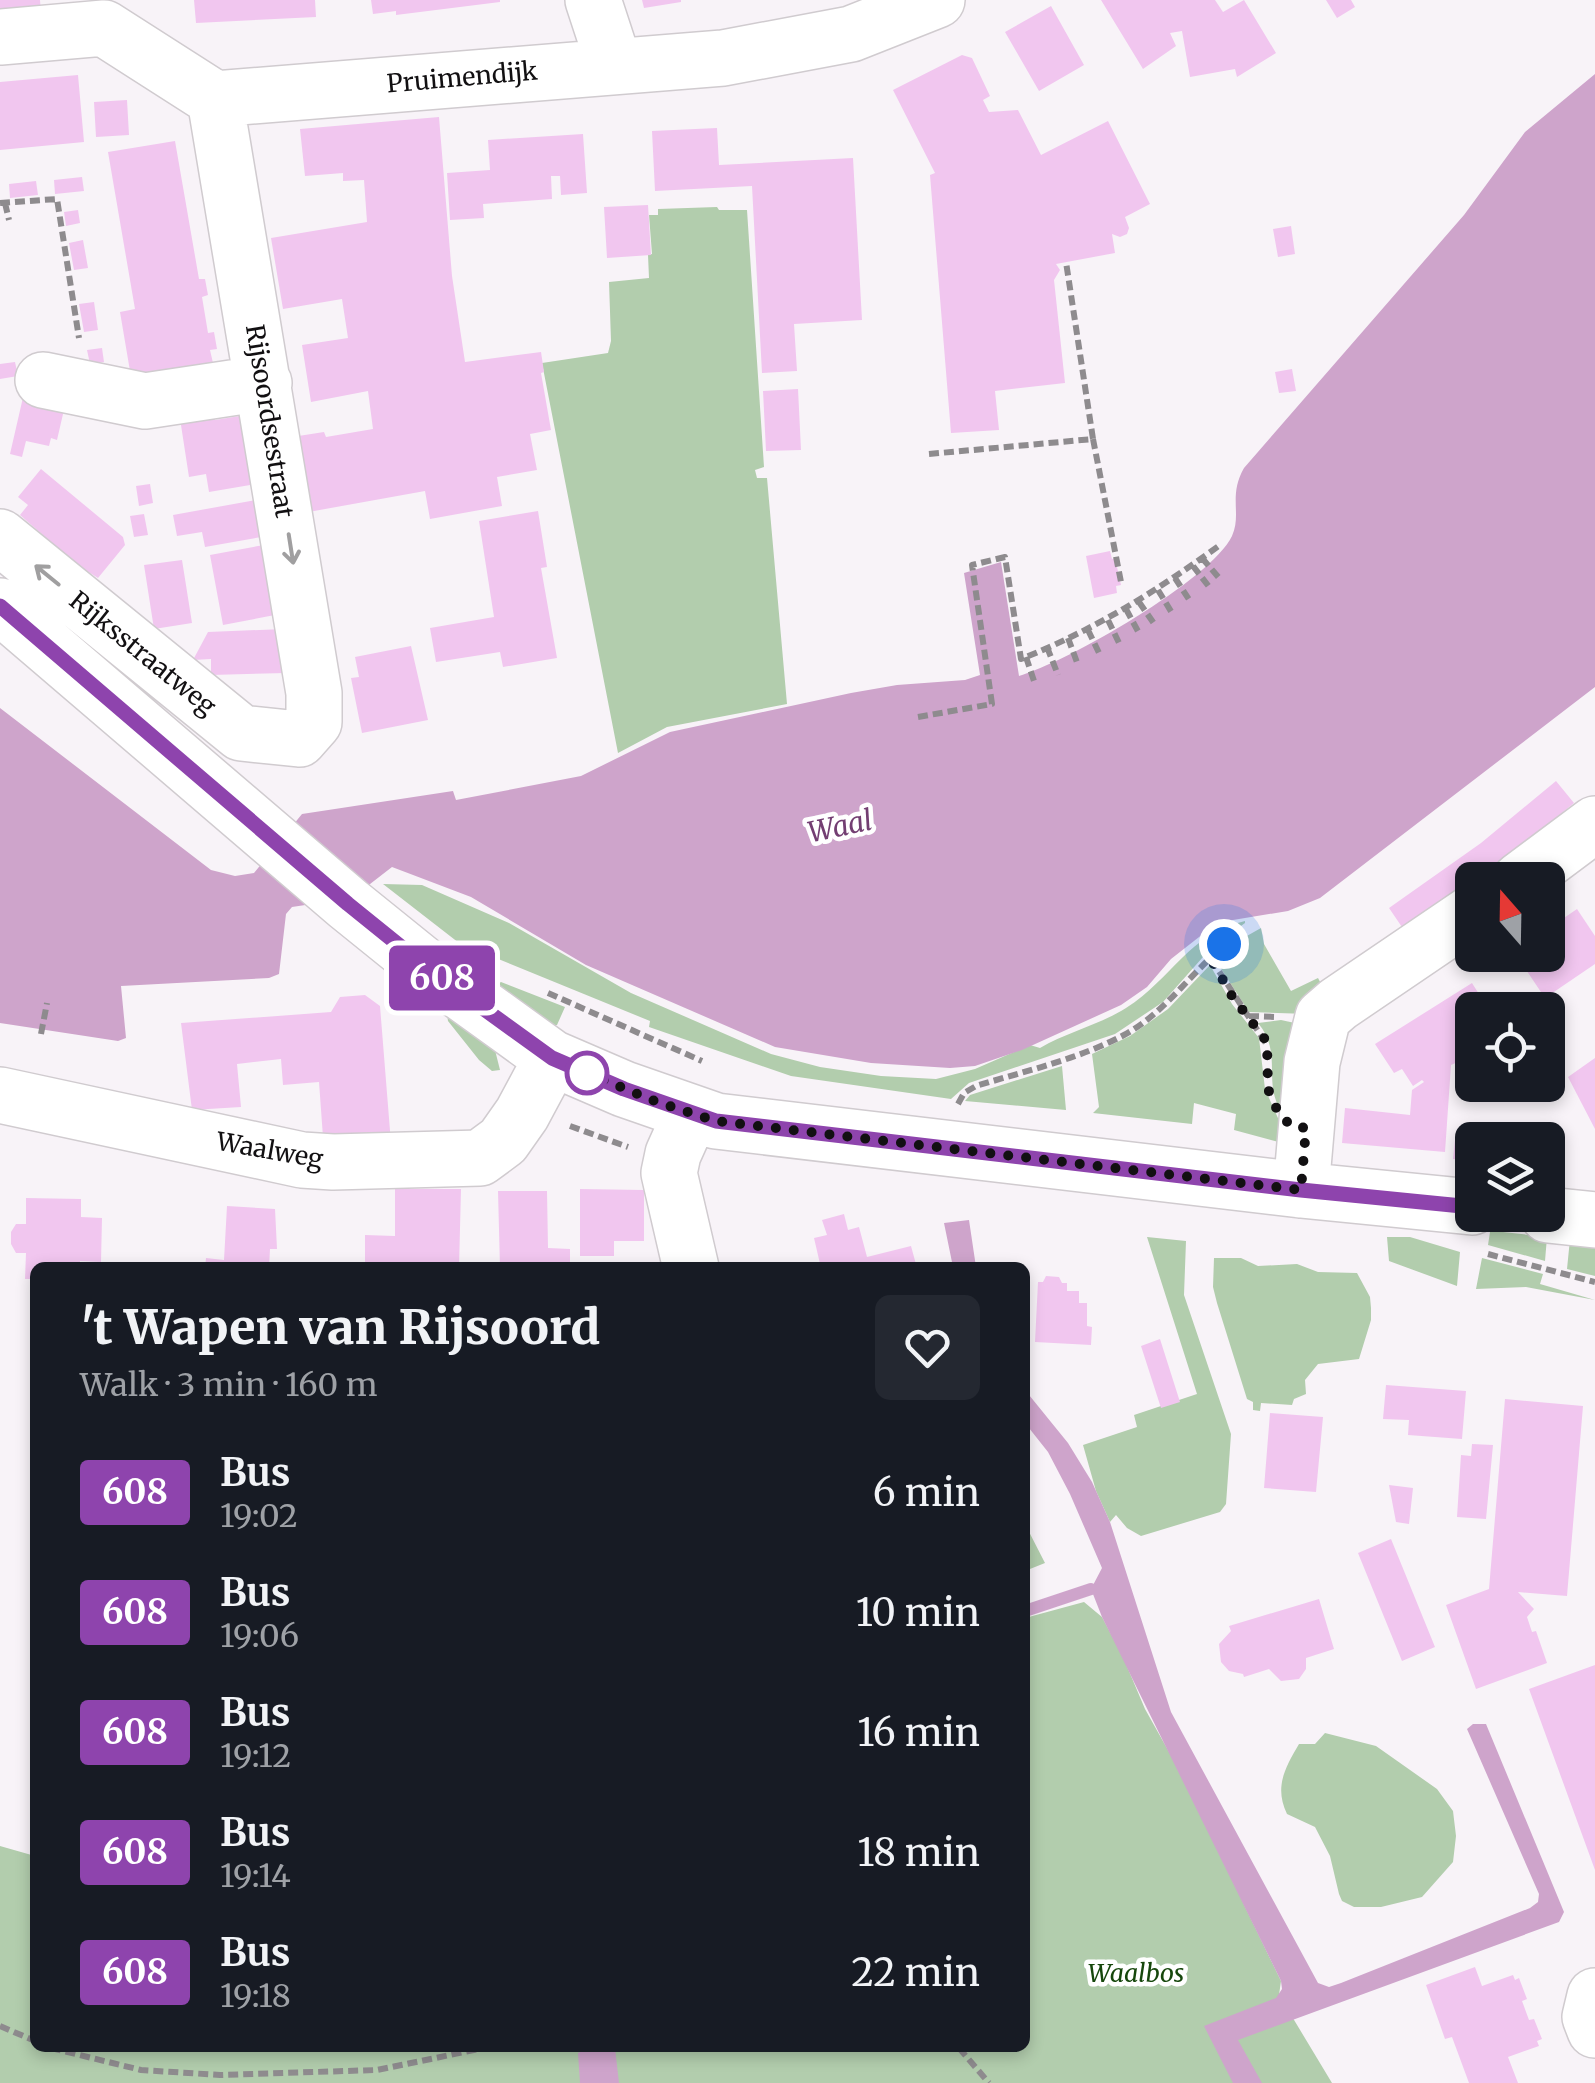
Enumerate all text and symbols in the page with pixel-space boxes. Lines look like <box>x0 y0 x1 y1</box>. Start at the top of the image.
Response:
street label: Pruimendijk <box>385 54 539 100</box>
street label: Rijsoordsestraat <box>239 322 301 520</box>
one-way arrow <box>282 532 301 564</box>
one-way arrow <box>35 564 61 586</box>
street label: Rijksstraatweg <box>63 584 223 722</box>
water label: Waal <box>805 802 875 850</box>
north arrow <box>1455 862 1565 972</box>
map controls <box>1455 862 1565 1232</box>
your location <box>1199 919 1249 969</box>
line badge: 608 <box>384 946 500 1010</box>
text: 608 <box>409 956 475 1000</box>
button: locate <box>1455 992 1565 1102</box>
unlabelled marker <box>566 1052 608 1094</box>
button: layers <box>1455 1122 1565 1232</box>
street label: Waalweg <box>213 1125 326 1175</box>
button: heart <box>875 1295 980 1400</box>
text: 't Wapen van Rijsoord <box>80 1297 600 1357</box>
text: Walk · 3 min · 160 m <box>80 1365 377 1405</box>
text: Bus <box>220 1449 290 1496</box>
text: 6 min <box>873 1469 980 1516</box>
text: 608 <box>102 1470 168 1514</box>
text: 19:02 <box>220 1496 298 1536</box>
text: Bus <box>220 1569 290 1616</box>
text: 10 min <box>856 1589 980 1636</box>
text: 608 <box>102 1590 168 1634</box>
text: 19:06 <box>220 1616 299 1656</box>
text: Bus <box>220 1689 290 1736</box>
text: 16 min <box>857 1709 980 1756</box>
text: 608 <box>102 1710 168 1754</box>
text: 19:12 <box>220 1736 291 1776</box>
text: Bus <box>220 1809 290 1856</box>
text: 18 min <box>857 1829 980 1876</box>
text: 608 <box>102 1830 168 1874</box>
text: 19:14 <box>220 1856 291 1896</box>
text: Bus <box>220 1929 290 1976</box>
text: 22 min <box>851 1949 980 1996</box>
text: 608 <box>102 1950 168 1994</box>
park label: Waalbos <box>1088 1957 1184 1989</box>
text: 19:18 <box>220 1976 291 2016</box>

